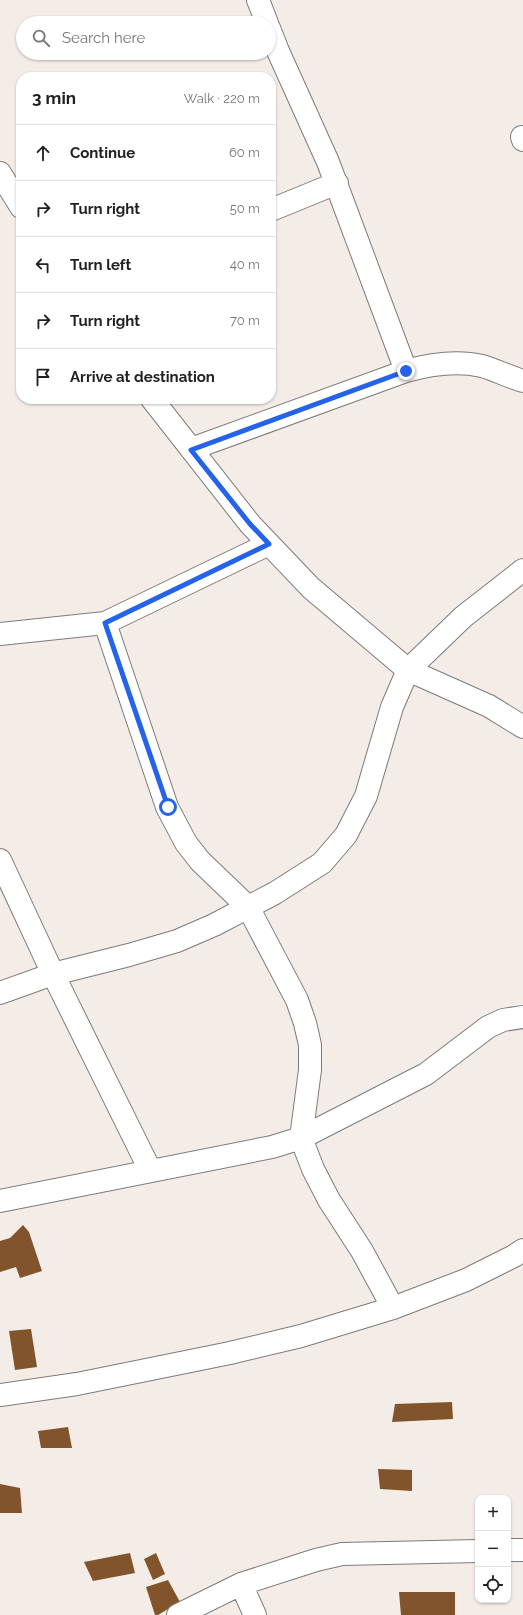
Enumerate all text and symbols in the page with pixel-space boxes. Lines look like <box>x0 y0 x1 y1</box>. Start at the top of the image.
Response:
search box <box>16 16 276 60</box>
icon: search <box>30 27 52 49</box>
text: Search here <box>62 29 145 47</box>
text: 3 min <box>32 88 76 108</box>
text: Walk · 220 m <box>184 91 260 106</box>
icon: ahead <box>32 142 54 164</box>
text: Continue <box>70 144 135 162</box>
text: 60 m <box>229 145 260 160</box>
icon: right <box>32 198 54 220</box>
text: Turn right <box>70 200 140 218</box>
text: 50 m <box>230 201 260 216</box>
icon: left <box>32 254 54 276</box>
text: Turn left <box>70 256 131 274</box>
text: 40 m <box>230 257 260 272</box>
icon: right <box>32 310 54 332</box>
text: Turn right <box>70 312 140 330</box>
text: 70 m <box>230 313 260 328</box>
route end <box>397 362 415 380</box>
icon: arrive <box>32 366 54 388</box>
text: Arrive at destination <box>70 368 215 386</box>
route start <box>159 798 177 816</box>
map controls <box>475 1495 511 1603</box>
button: + <box>475 1495 511 1531</box>
button: − <box>475 1531 511 1567</box>
button: locate <box>475 1567 511 1603</box>

